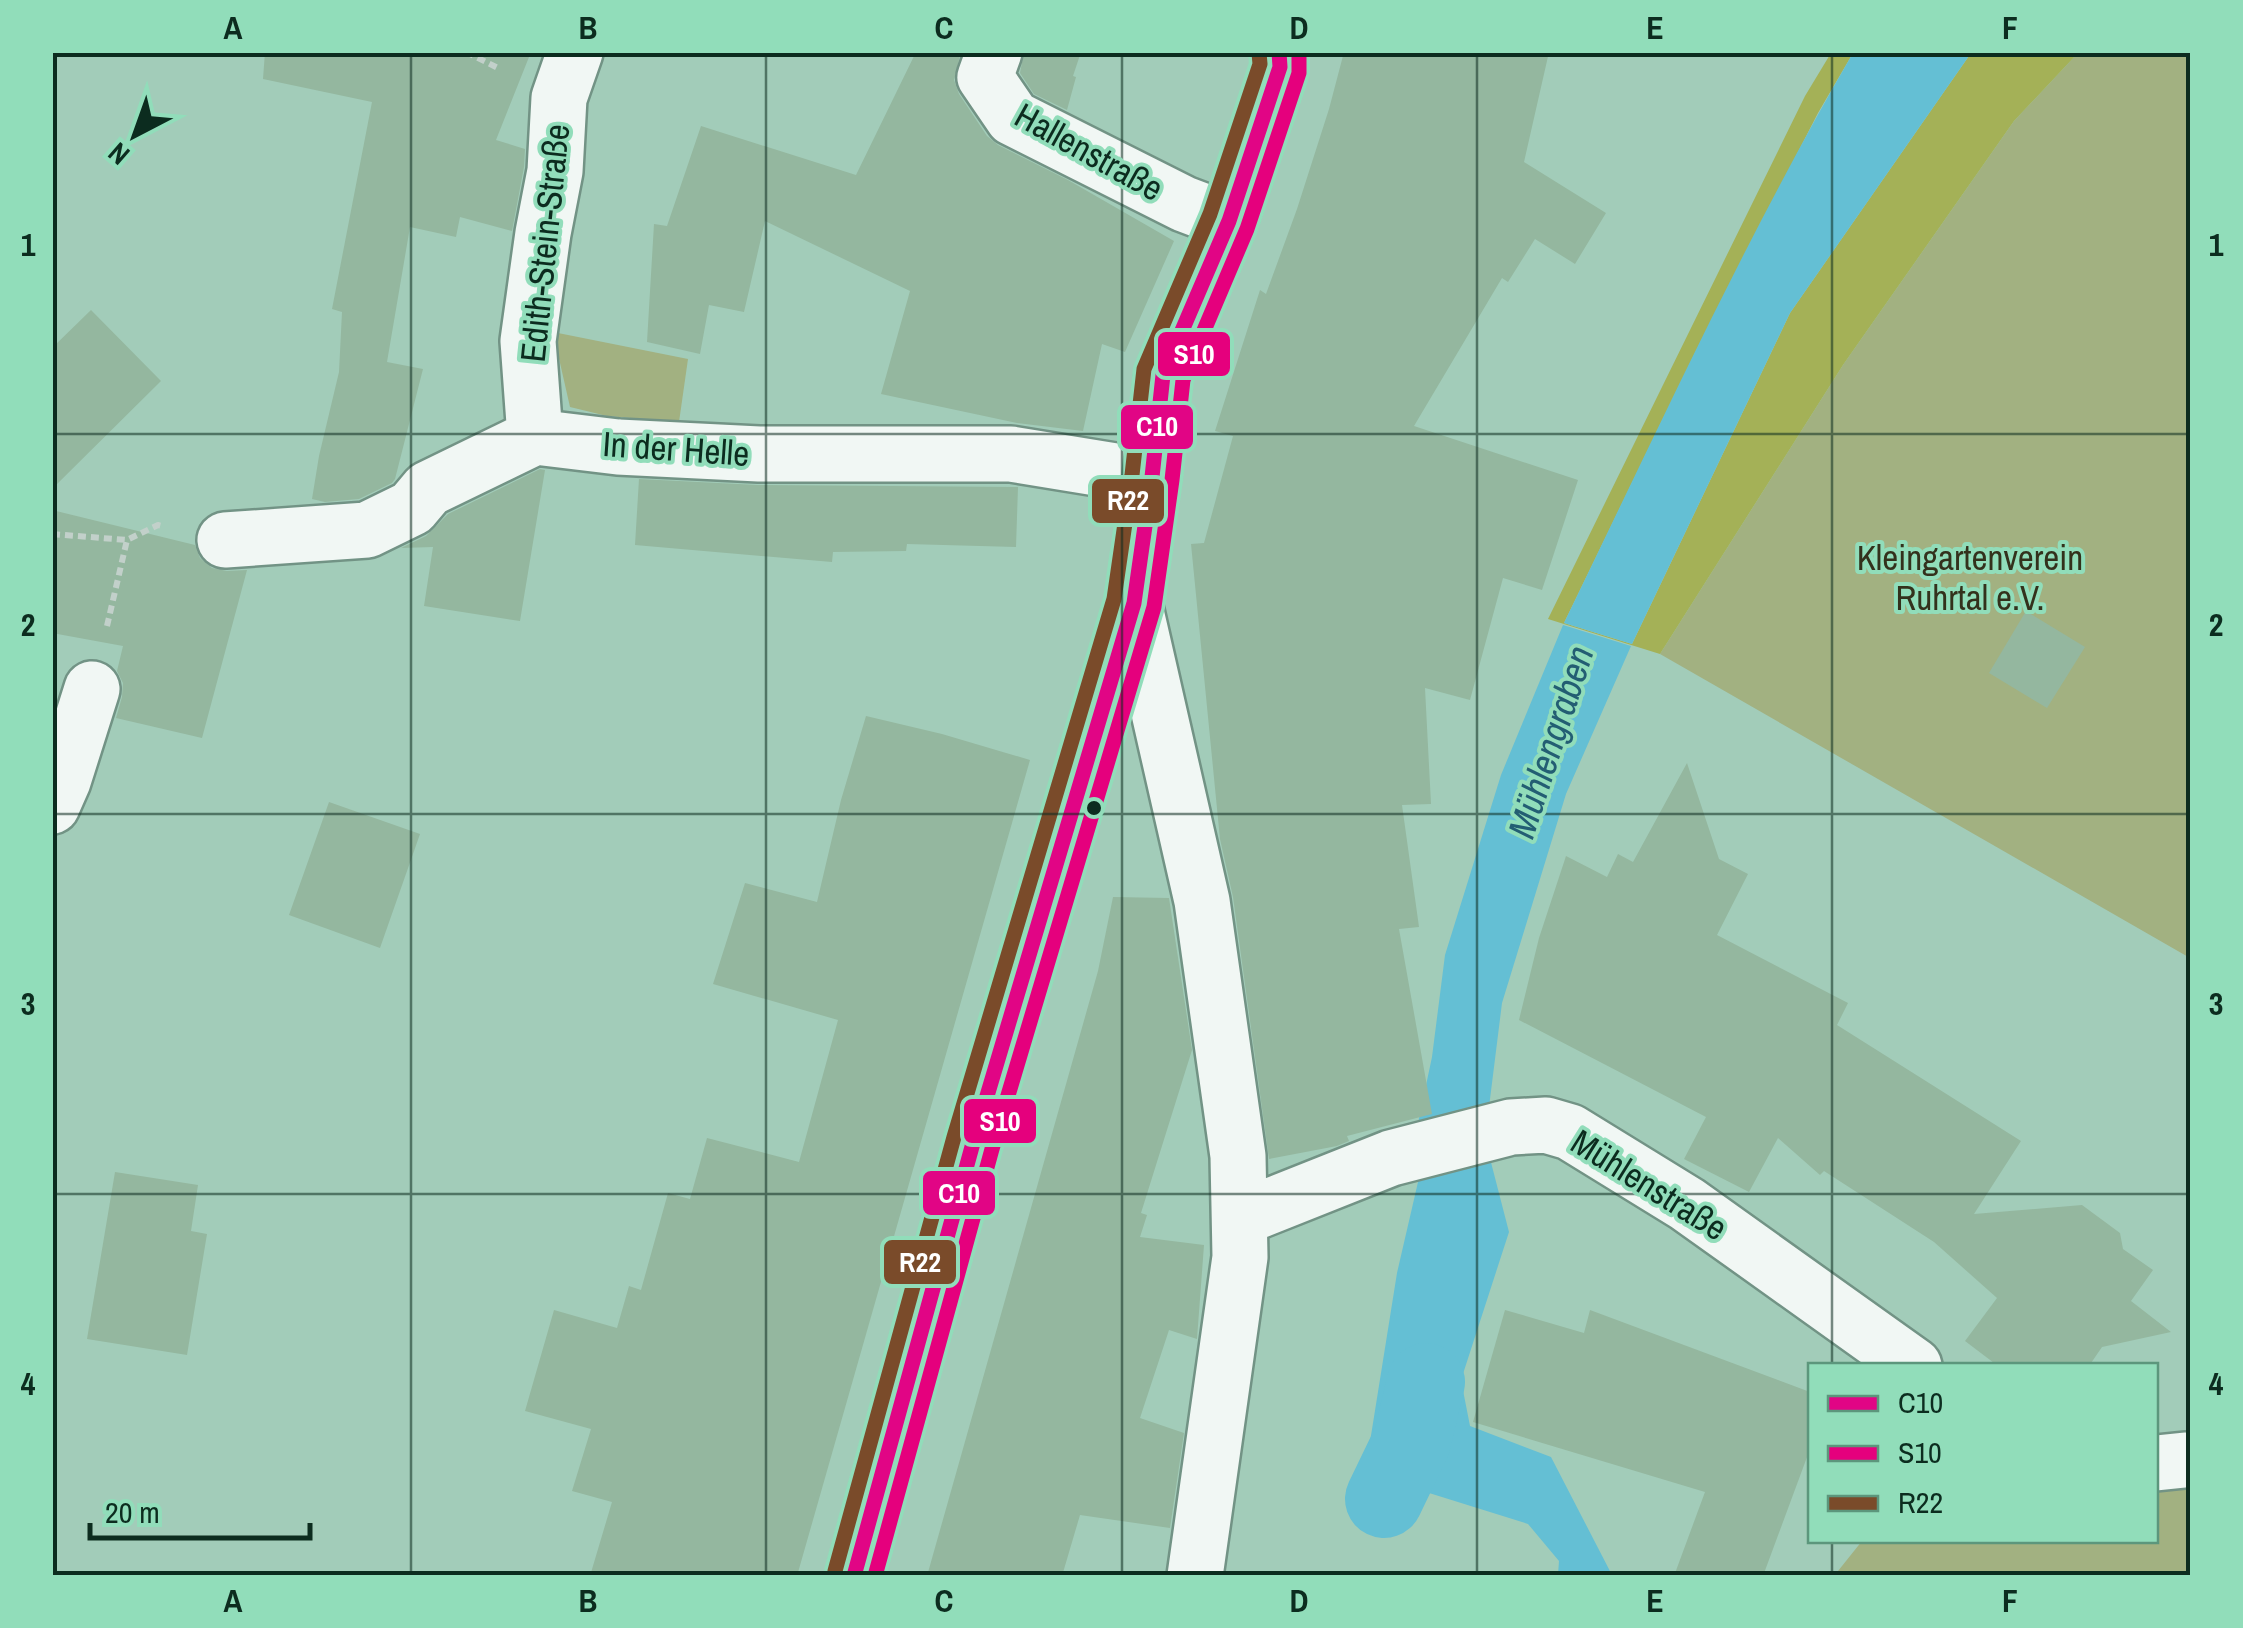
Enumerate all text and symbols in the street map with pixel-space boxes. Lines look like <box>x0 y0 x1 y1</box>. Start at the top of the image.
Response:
text: A <box>224 6 243 49</box>
text: B <box>579 6 597 49</box>
text: C <box>935 6 953 49</box>
text: D <box>1290 6 1308 49</box>
text: E <box>1646 6 1664 49</box>
text: F <box>2002 6 2018 49</box>
north arrow <box>85 85 185 185</box>
street label: Hallenstraße <box>1007 92 1172 212</box>
street label: Edith-Stein-Straße <box>509 121 580 364</box>
text: N <box>100 134 137 174</box>
text: 1 <box>21 223 36 266</box>
text: 1 <box>2209 223 2224 266</box>
line badge: S10 <box>1156 330 1232 378</box>
text: S10 <box>1174 335 1214 373</box>
line badge: C10 <box>1119 403 1195 451</box>
text: C10 <box>1136 407 1178 445</box>
street label: In der Helle <box>601 420 751 477</box>
line badge: R22 <box>1090 477 1166 525</box>
text: R22 <box>1107 481 1149 519</box>
park label: Kleingartenverein Ruhrtal e.V. <box>1857 534 2083 621</box>
text: 2 <box>21 603 35 646</box>
text: 2 <box>2209 603 2223 646</box>
water label: Mühlengraben <box>1495 639 1606 844</box>
unlabelled marker <box>1084 798 1104 818</box>
text: 3 <box>21 982 35 1025</box>
text: 3 <box>2209 982 2223 1025</box>
line badge: S10 <box>962 1097 1038 1145</box>
text: S10 <box>980 1102 1020 1140</box>
street label: Mühlenstraße <box>1562 1118 1736 1251</box>
line badge: C10 <box>921 1169 997 1217</box>
text: C10 <box>938 1174 980 1212</box>
line badge: R22 <box>882 1238 958 1286</box>
text: R22 <box>899 1243 941 1281</box>
text: 4 <box>21 1362 36 1405</box>
text: 4 <box>2209 1362 2224 1405</box>
legend <box>1808 1363 2158 1543</box>
text: C10 <box>1898 1382 1943 1422</box>
text: S10 <box>1898 1432 1942 1472</box>
scale bar <box>90 1478 310 1540</box>
text: R22 <box>1898 1482 1943 1522</box>
text: 20 m <box>105 1492 160 1532</box>
text: A <box>224 1579 243 1622</box>
text: B <box>579 1579 597 1622</box>
text: C <box>935 1579 953 1622</box>
text: D <box>1290 1579 1308 1622</box>
text: E <box>1646 1579 1664 1622</box>
text: F <box>2002 1579 2018 1622</box>

